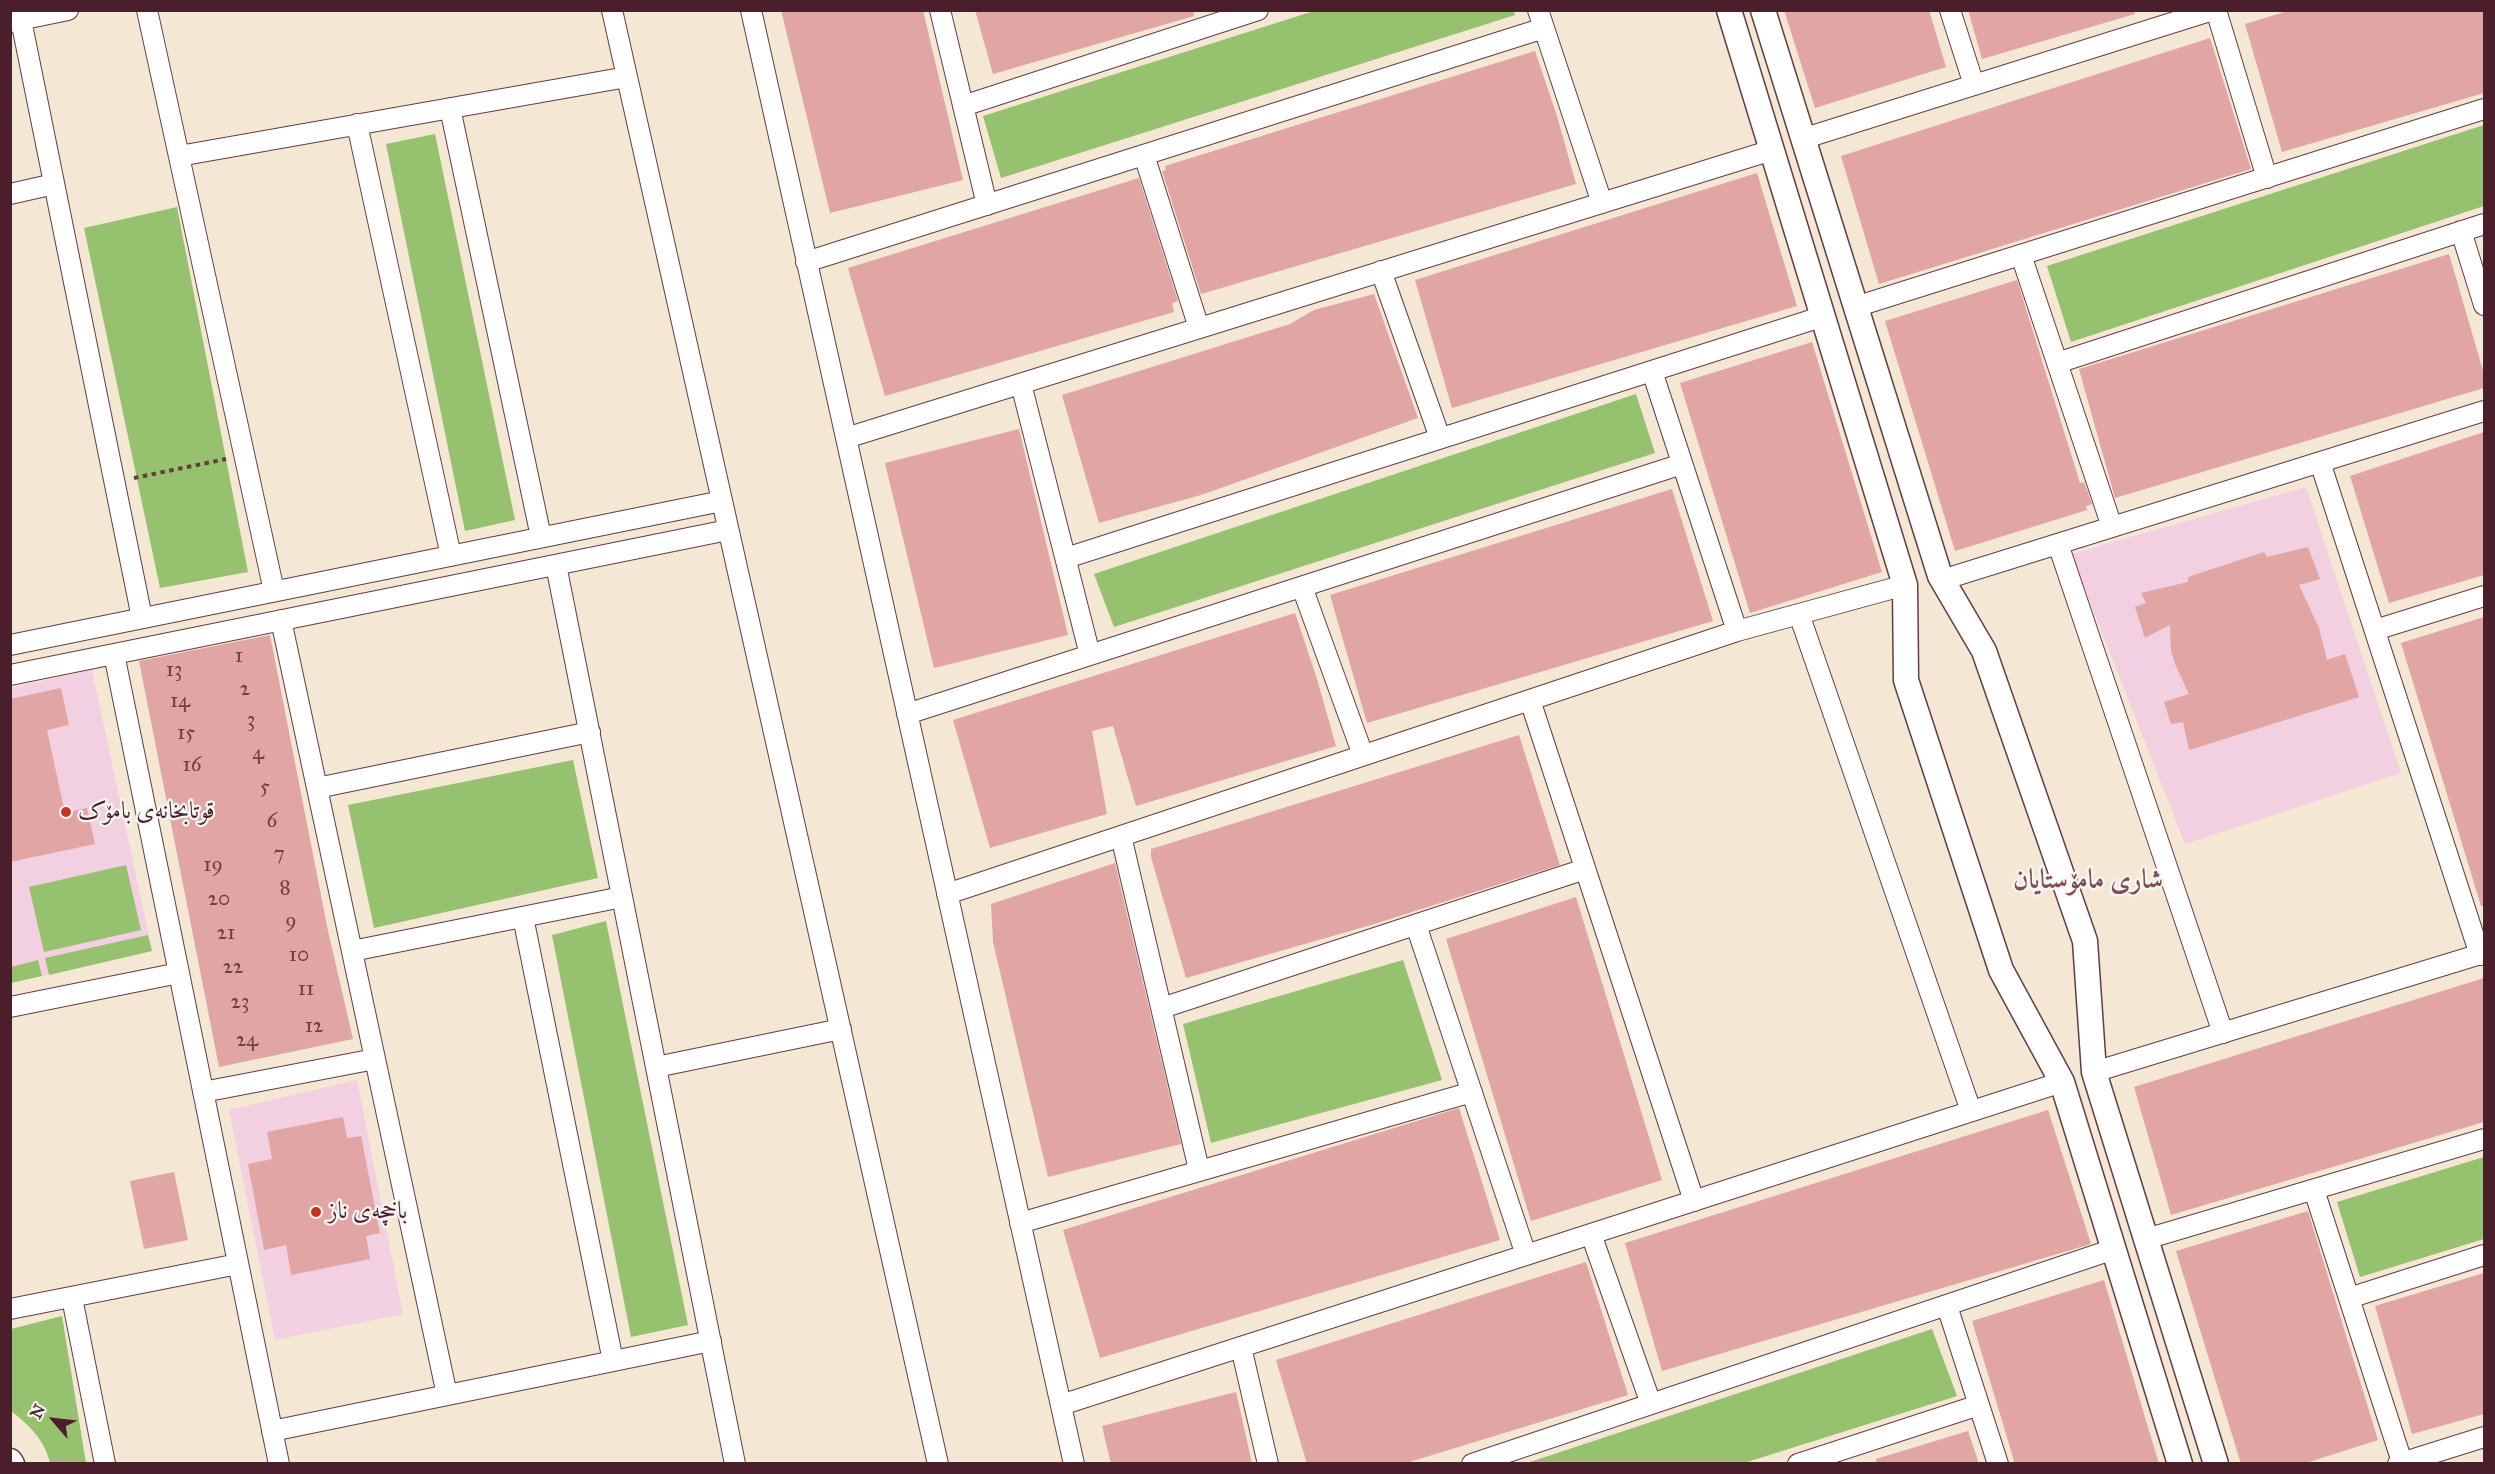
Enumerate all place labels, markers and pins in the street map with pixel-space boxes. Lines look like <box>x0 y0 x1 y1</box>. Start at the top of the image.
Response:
place label: قوتابخانەی بامۆک <box>78 798 214 826</box>
marker: قوتابخانەی بامۆک <box>59 805 73 819</box>
place label: باخچەی ناز <box>328 1198 407 1226</box>
marker: باخچەی ناز <box>309 1205 323 1219</box>

